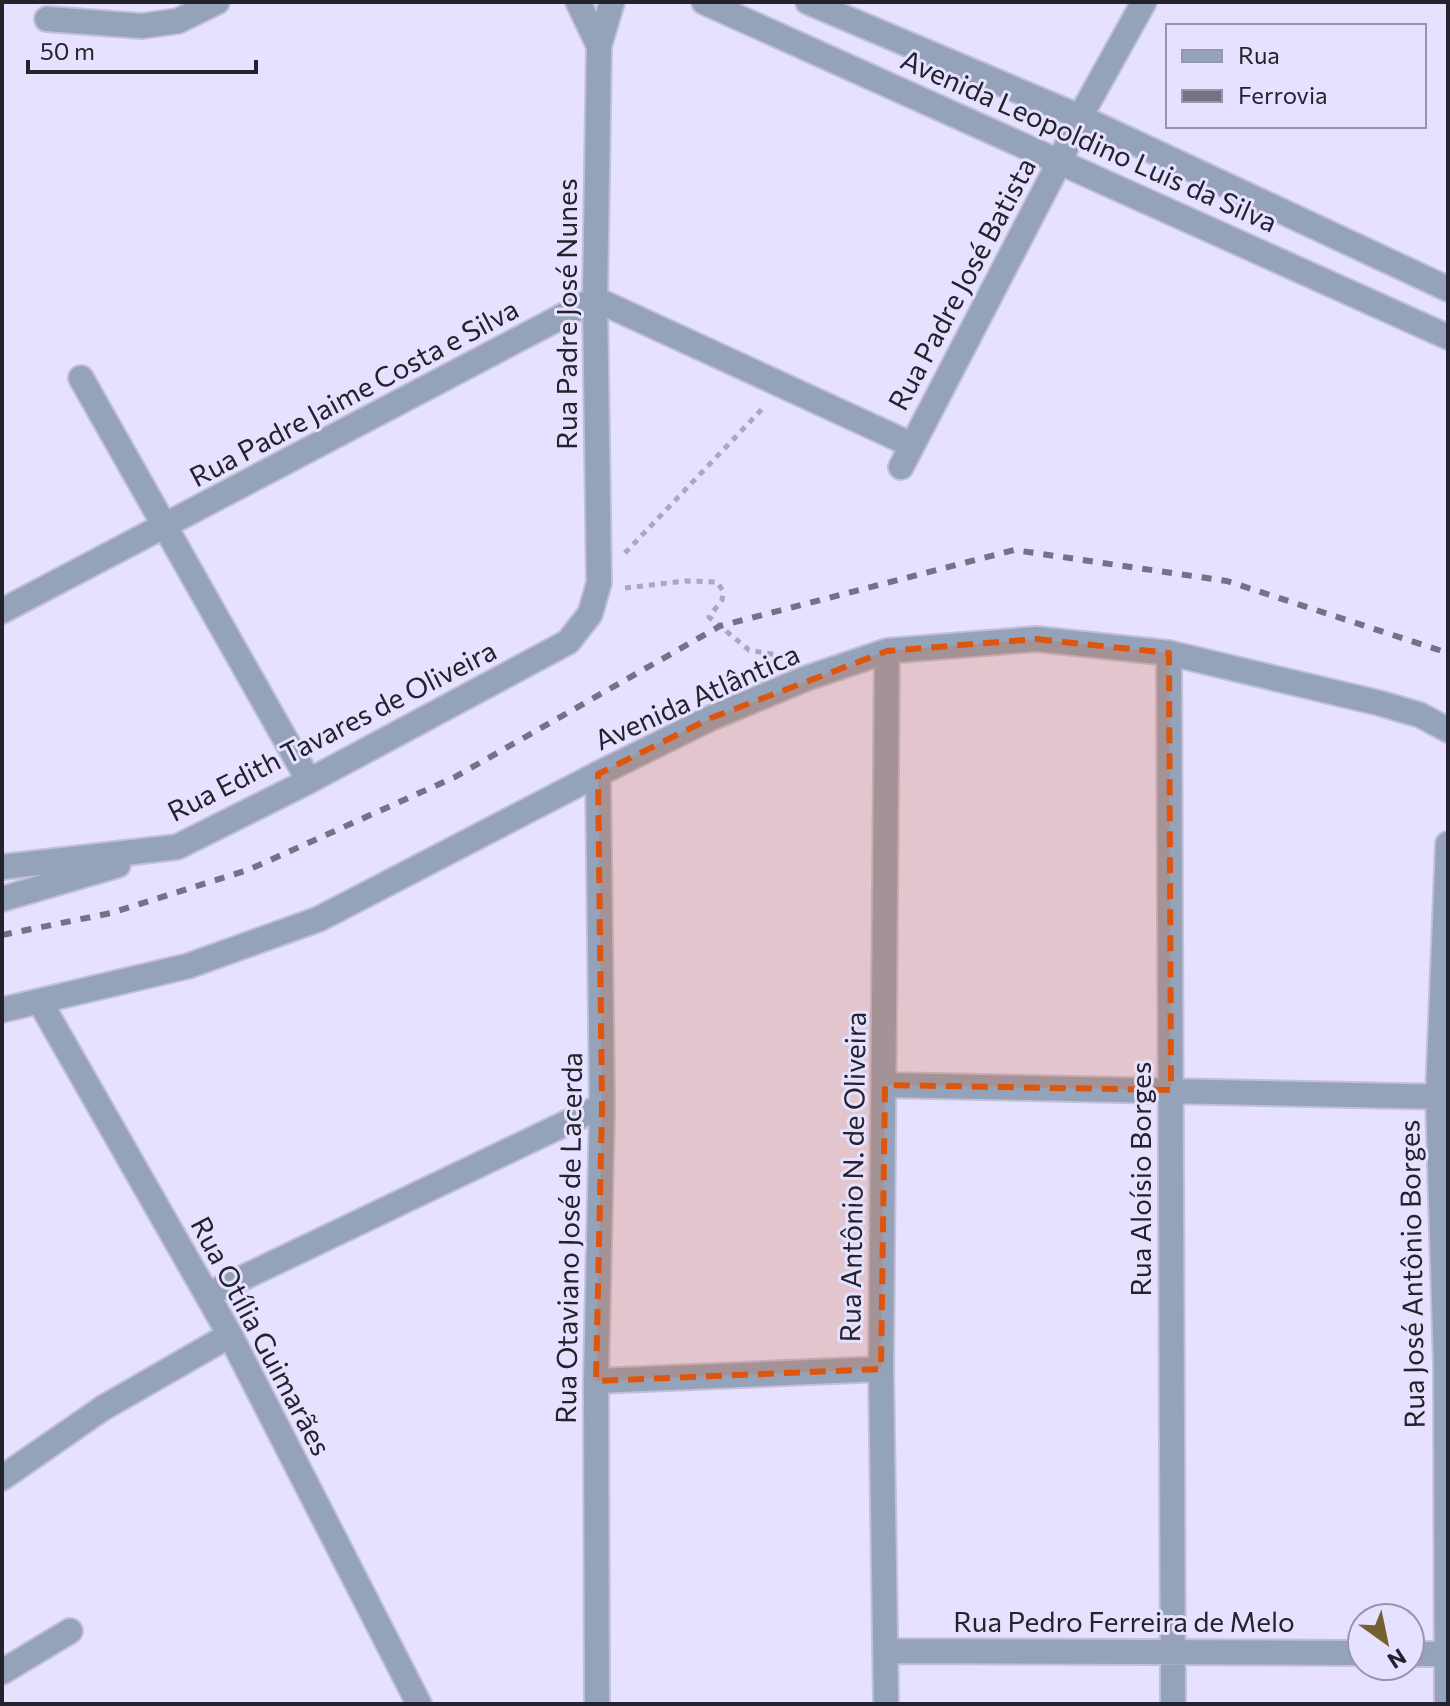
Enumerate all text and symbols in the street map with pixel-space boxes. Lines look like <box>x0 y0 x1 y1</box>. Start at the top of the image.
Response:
scale bar <box>28 24 256 74</box>
legend <box>1166 24 1426 128</box>
text: 50 m <box>40 36 95 65</box>
text: Rua <box>1238 40 1280 69</box>
street label: Avenida Leopoldino Luis da Silva <box>896 42 1283 239</box>
text: Ferrovia <box>1238 80 1328 109</box>
street label: Rua Padre José Batista <box>880 151 1042 416</box>
street label: Rua Padre José Nunes <box>549 178 583 450</box>
street label: Rua Padre Jaime Costa e Silva <box>183 291 524 493</box>
street label: Rua Edith Tavares de Oliveira <box>162 632 501 828</box>
street label: Avenida Atlântica <box>589 636 804 757</box>
street label: Rua Antônio N. de Oliveira <box>832 1011 872 1343</box>
street label: Rua Otaviano José de Lacerda <box>548 1052 588 1424</box>
street label: Rua Aloísio Borges <box>1123 1061 1157 1297</box>
street label: Rua José Antônio Borges <box>1391 1119 1431 1429</box>
street label: Rua Otília Guimarães <box>185 1210 339 1461</box>
north arrow <box>1346 1602 1426 1682</box>
street label: Rua Pedro Ferreira de Melo <box>953 1604 1295 1638</box>
text: N <box>1383 1643 1411 1675</box>

